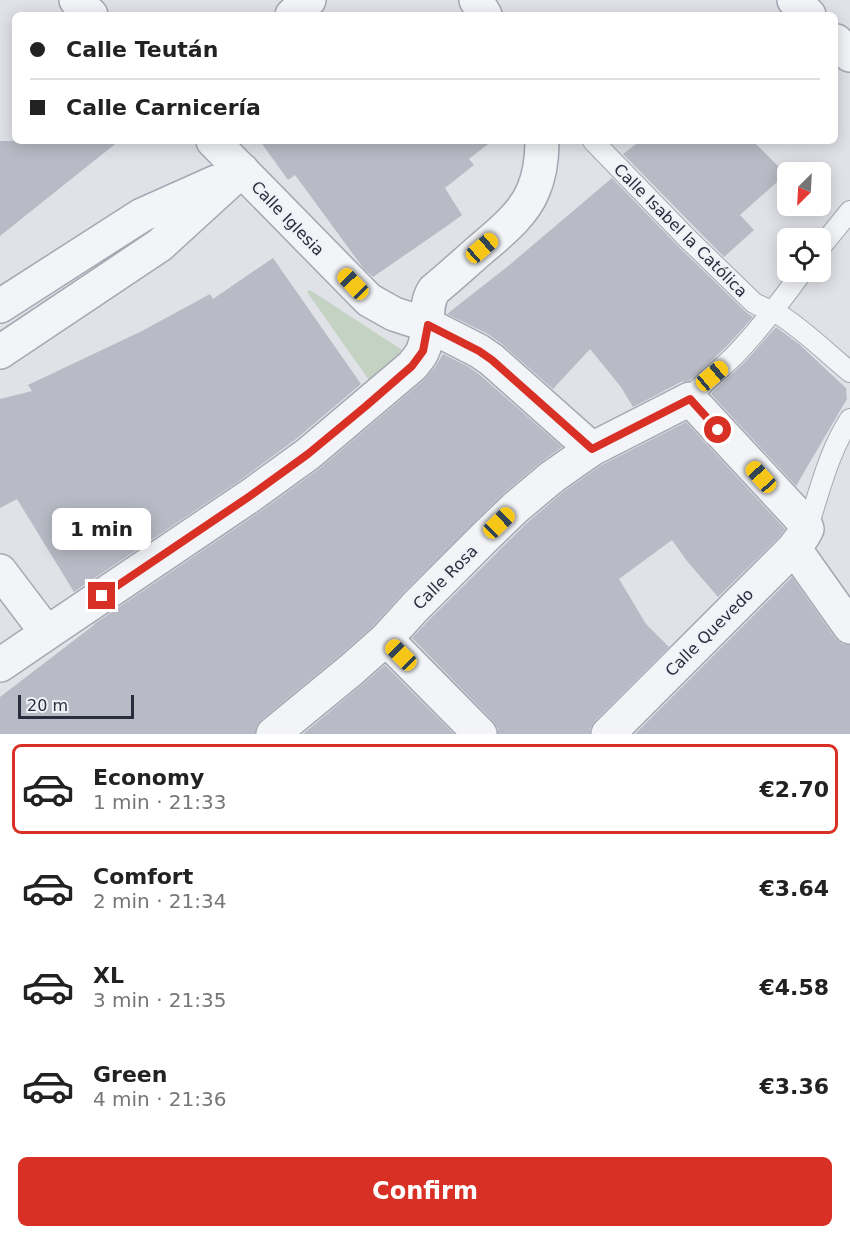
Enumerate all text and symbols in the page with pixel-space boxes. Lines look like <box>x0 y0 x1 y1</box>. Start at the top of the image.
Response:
text: Calle Teután <box>66 37 218 62</box>
text: Calle Carnicería <box>66 95 261 120</box>
street label: Calle Isabel la Católica <box>610 160 751 301</box>
north arrow <box>777 162 831 216</box>
map controls <box>777 162 831 282</box>
street label: Calle Iglesia <box>247 177 328 260</box>
button: locate <box>777 228 831 282</box>
car <box>463 229 501 267</box>
car <box>334 265 372 303</box>
car <box>692 358 732 394</box>
route start <box>704 416 731 443</box>
car <box>742 458 780 496</box>
car <box>480 504 518 542</box>
callout: 1 min <box>52 509 152 551</box>
text: 1 min <box>70 517 133 541</box>
street label: Calle Rosa <box>409 541 481 613</box>
route end <box>88 582 115 609</box>
street label: Calle Quevedo <box>661 584 757 680</box>
car <box>382 636 420 674</box>
scale bar <box>18 692 134 720</box>
text: 20 m <box>27 696 68 715</box>
icon: car <box>21 762 75 816</box>
text: Economy <box>93 765 204 790</box>
text: €2.70 <box>759 777 829 802</box>
text: 1 min · 21:33 <box>93 790 227 814</box>
icon: car <box>21 861 75 915</box>
text: Comfort <box>93 864 193 889</box>
text: €3.64 <box>759 876 829 901</box>
text: 2 min · 21:34 <box>93 889 227 913</box>
icon: car <box>21 960 75 1014</box>
text: XL <box>93 963 124 988</box>
text: €4.58 <box>759 975 829 1000</box>
text: 3 min · 21:35 <box>93 988 227 1012</box>
icon: car <box>21 1059 75 1113</box>
text: Green <box>93 1062 167 1087</box>
text: €3.36 <box>759 1074 829 1099</box>
text: 4 min · 21:36 <box>93 1087 227 1111</box>
button: Confirm <box>18 1157 832 1226</box>

